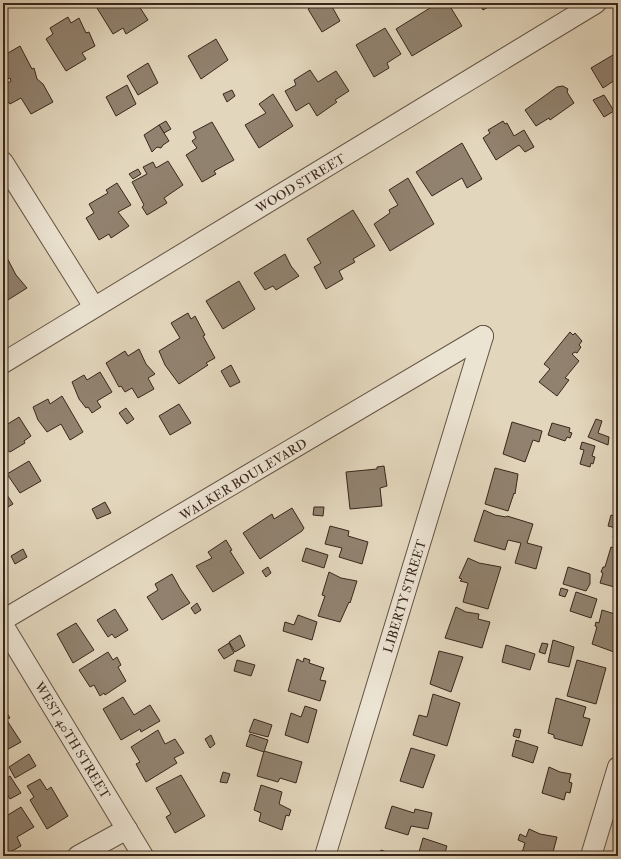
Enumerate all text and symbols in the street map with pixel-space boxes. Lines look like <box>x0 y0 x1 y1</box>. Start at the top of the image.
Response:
street label: WOOD STREET <box>252 151 349 217</box>
street label: WALKER BOULEVARD <box>176 435 310 525</box>
street label: LIBERTY STREET <box>380 537 430 655</box>
street label: WEST 40TH STREET <box>30 678 114 802</box>

